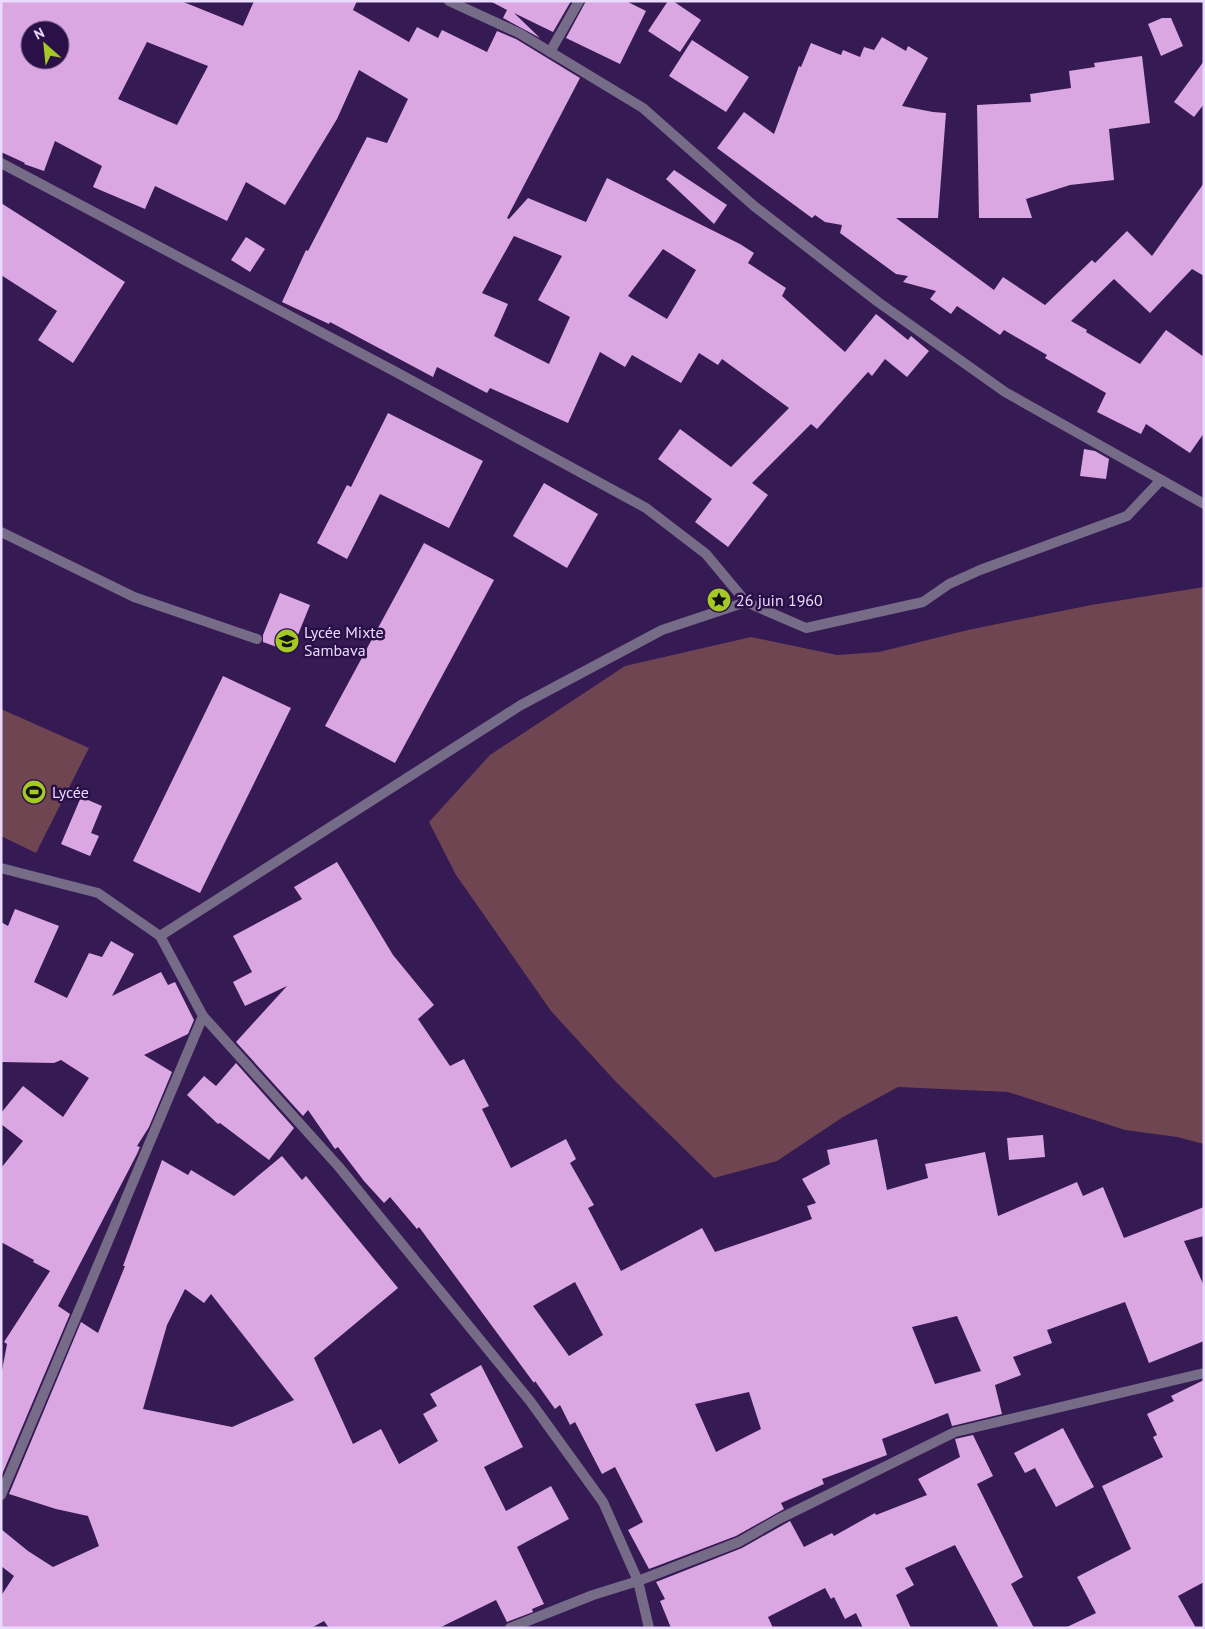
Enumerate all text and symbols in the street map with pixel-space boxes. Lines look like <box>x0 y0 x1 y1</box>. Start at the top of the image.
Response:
north arrow <box>20 20 70 70</box>
text: N <box>31 23 47 44</box>
place icon: 26 juin 1960 <box>706 587 732 613</box>
place label: 26 juin 1960 <box>736 590 823 610</box>
place label: Lycée Mixte Sambava <box>304 622 384 660</box>
school or university icon: Lycée Mixte Sambava <box>274 628 300 654</box>
sports icon: Lycée <box>21 779 47 805</box>
place label: Lycée <box>52 782 89 802</box>

